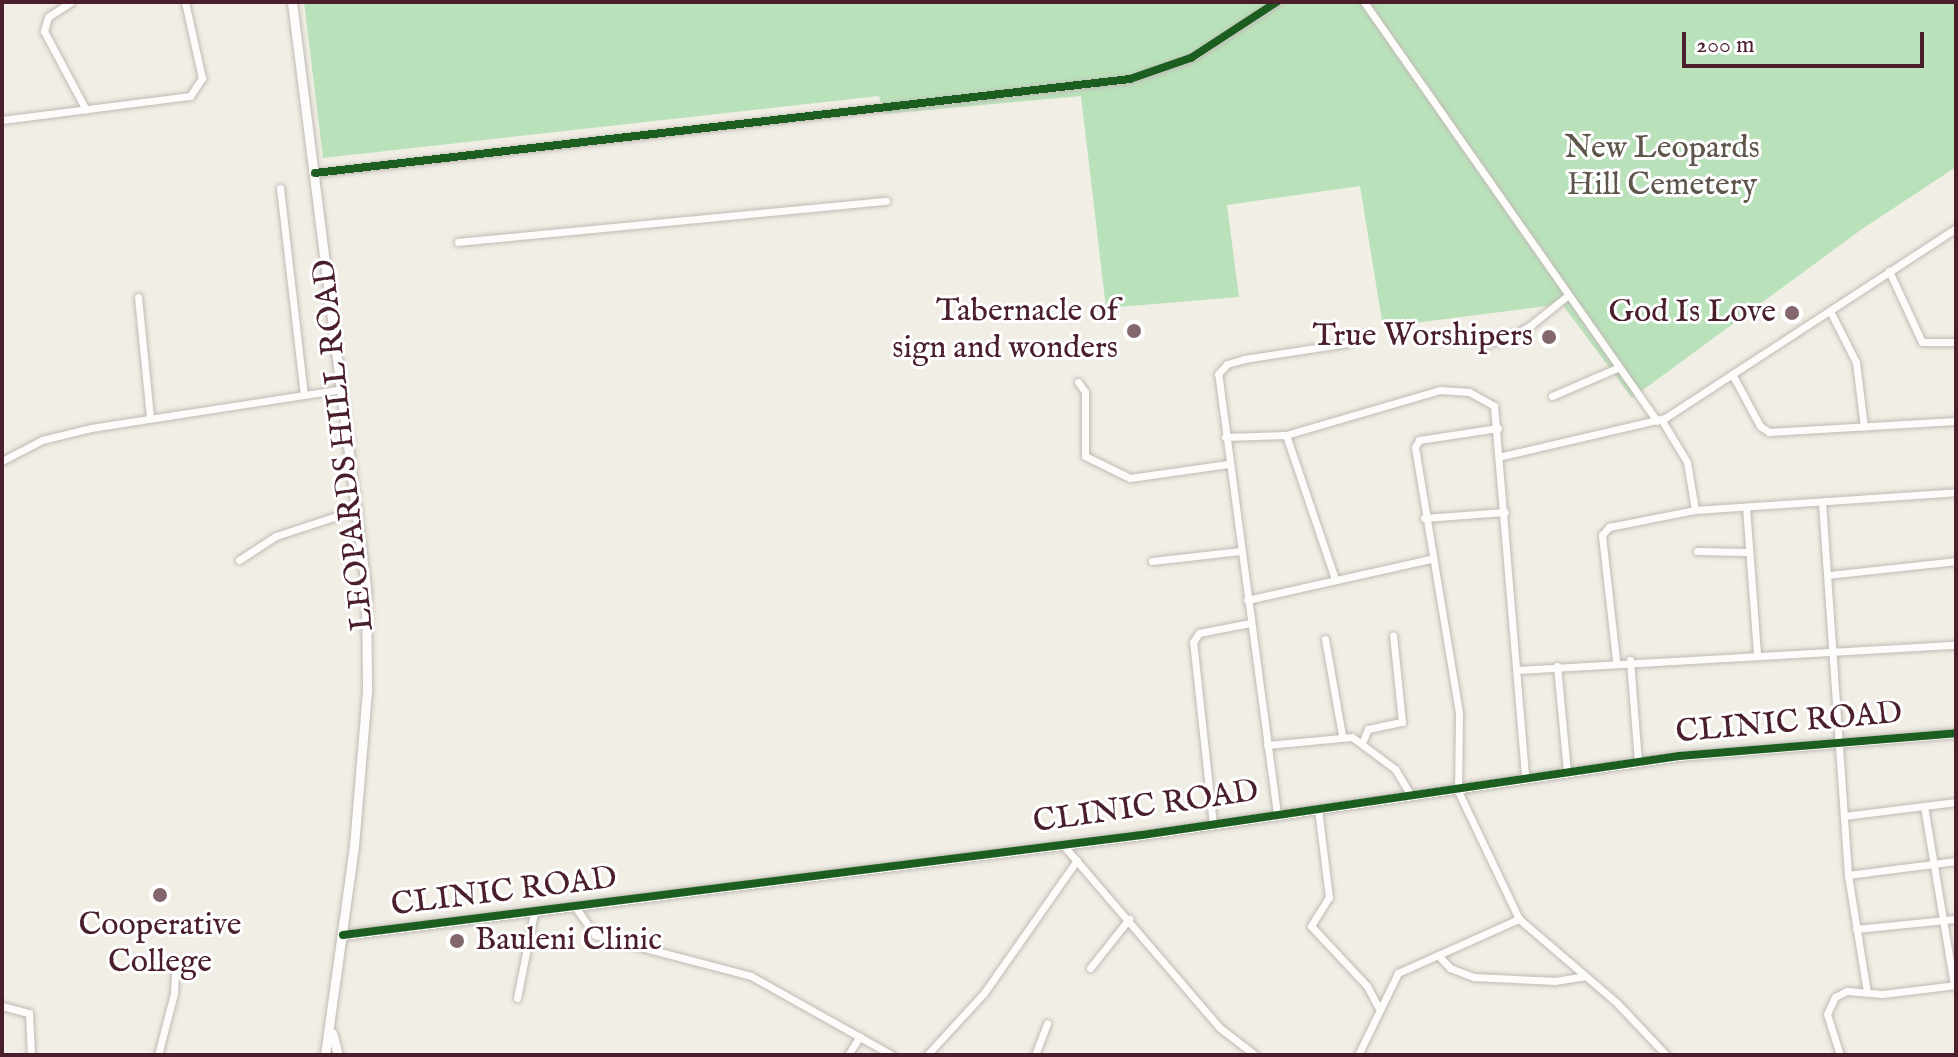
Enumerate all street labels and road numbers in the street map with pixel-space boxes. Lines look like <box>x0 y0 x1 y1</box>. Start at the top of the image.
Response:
street label: LEOPARDS HILL ROAD <box>306 257 384 633</box>
street label: CLINIC ROAD <box>1674 695 1904 753</box>
street label: CLINIC ROAD <box>1031 773 1261 843</box>
street label: CLINIC ROAD <box>389 860 619 926</box>

